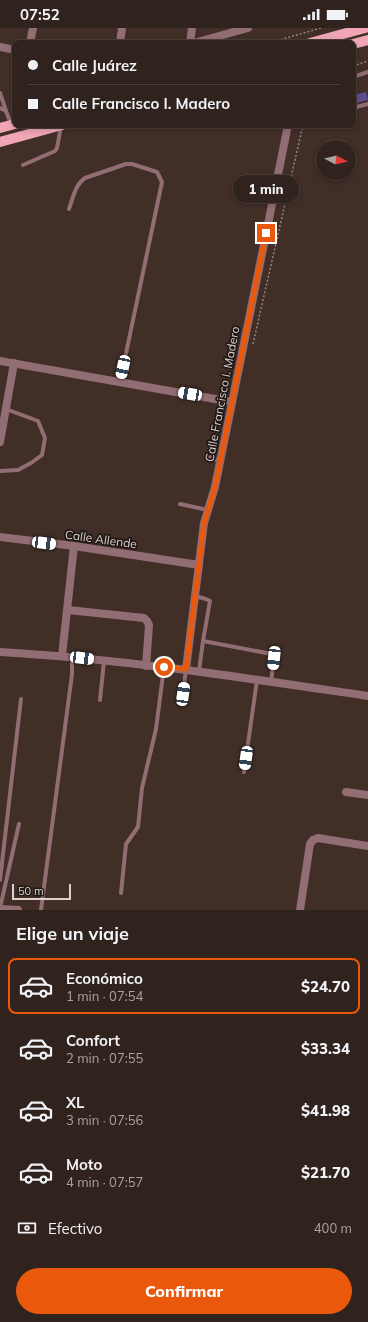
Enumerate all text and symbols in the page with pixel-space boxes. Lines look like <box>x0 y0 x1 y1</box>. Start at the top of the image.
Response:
text: 07:52 <box>20 5 60 24</box>
text: Calle Juárez <box>52 56 137 75</box>
text: Calle Francisco I. Madero <box>52 94 230 113</box>
north arrow <box>316 140 356 180</box>
map controls <box>316 140 356 180</box>
callout: 1 min <box>233 175 299 203</box>
text: 1 min <box>249 181 283 197</box>
route end <box>257 224 275 242</box>
street label: Calle Francisco I. Madero <box>202 325 243 463</box>
car <box>115 354 131 380</box>
car <box>177 386 203 402</box>
street label: Calle Allende <box>64 527 138 551</box>
car <box>31 536 57 550</box>
car <box>267 645 281 671</box>
car <box>69 651 95 665</box>
route start <box>155 658 173 676</box>
car <box>175 681 191 707</box>
car <box>238 745 254 771</box>
scale bar <box>12 882 71 901</box>
text: 50 m <box>18 884 44 898</box>
text: Elige un viaje <box>16 922 129 945</box>
icon: car <box>18 968 54 1004</box>
text: Económico <box>66 969 143 988</box>
text: $24.70 <box>301 977 350 996</box>
text: 1 min · 07:54 <box>66 988 143 1004</box>
icon: car <box>18 1030 54 1066</box>
text: Confort <box>66 1031 120 1050</box>
text: $33.34 <box>301 1039 350 1058</box>
text: 2 min · 07:55 <box>66 1050 143 1066</box>
icon: car <box>18 1092 54 1128</box>
text: XL <box>66 1093 84 1112</box>
text: $41.98 <box>301 1101 350 1120</box>
text: 3 min · 07:56 <box>66 1112 143 1128</box>
icon: car <box>18 1154 54 1190</box>
text: Moto <box>66 1155 102 1174</box>
text: $21.70 <box>301 1163 350 1182</box>
text: 4 min · 07:57 <box>66 1174 143 1190</box>
icon: cash <box>16 1217 38 1239</box>
text: Efectivo <box>48 1219 102 1238</box>
text: 400 m <box>314 1220 352 1236</box>
button: Confirmar <box>16 1268 352 1314</box>

